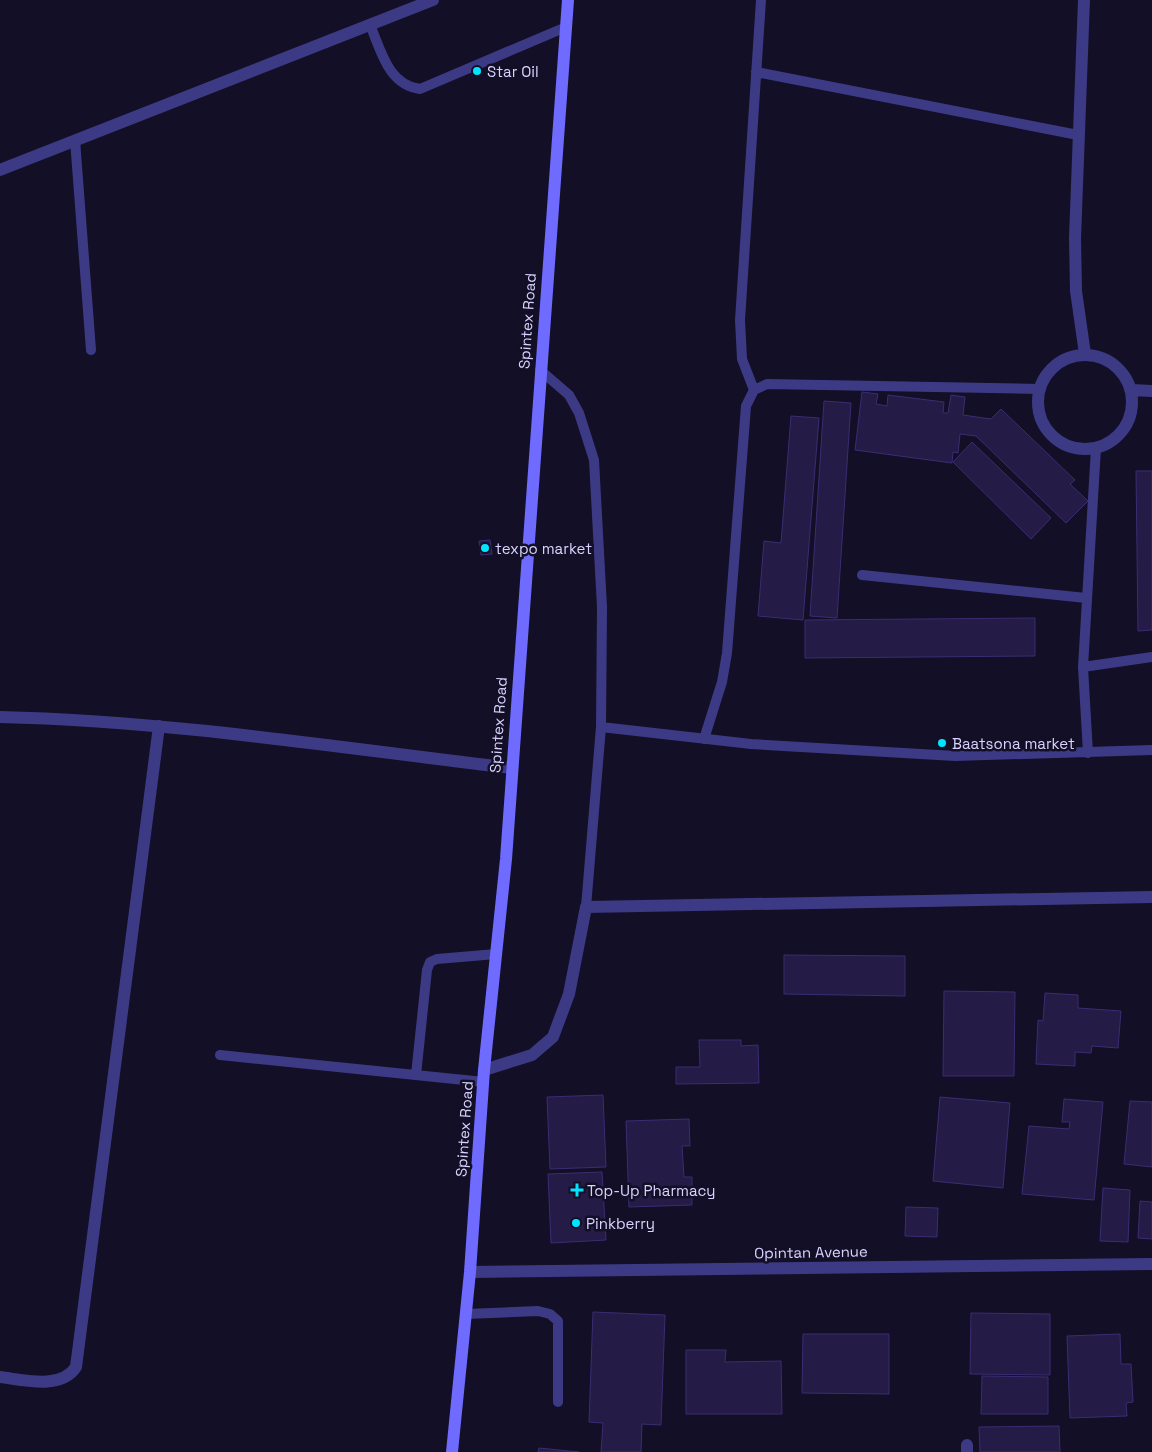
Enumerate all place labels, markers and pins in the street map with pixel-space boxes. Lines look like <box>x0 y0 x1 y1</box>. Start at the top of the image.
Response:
place label: Star Oil <box>487 62 539 81</box>
marker: Star Oil <box>471 65 483 77</box>
place label: texpo market <box>495 539 592 558</box>
marker: texpo market <box>479 542 491 554</box>
place label: Baatsona market <box>952 734 1075 753</box>
marker: Baatsona market <box>936 737 948 749</box>
place label: Top-Up Pharmacy <box>587 1181 716 1200</box>
marker: Top-Up Pharmacy <box>571 1184 583 1196</box>
place label: Pinkberry <box>586 1214 655 1233</box>
marker: Pinkberry <box>570 1217 582 1229</box>

